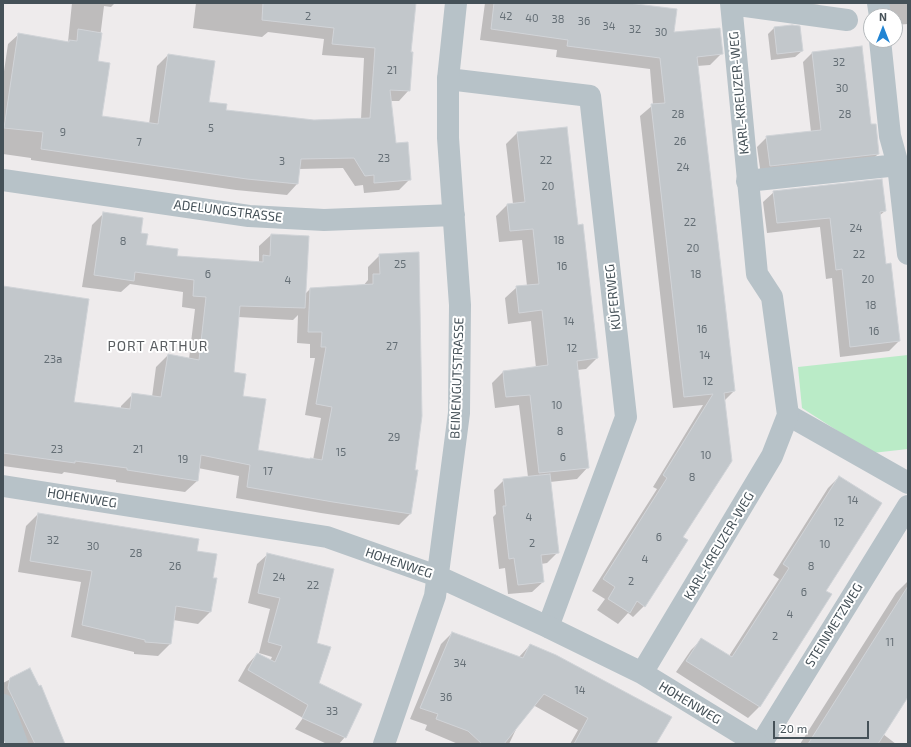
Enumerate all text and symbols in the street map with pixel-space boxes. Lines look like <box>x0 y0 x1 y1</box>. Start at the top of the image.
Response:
north arrow <box>863 8 903 48</box>
house number: 2 <box>305 9 311 23</box>
house number: 42 <box>500 9 512 23</box>
text: N <box>879 10 887 23</box>
house number: 40 <box>525 11 539 25</box>
house number: 38 <box>552 12 564 26</box>
house number: 36 <box>578 14 590 28</box>
house number: 34 <box>603 19 615 33</box>
house number: 32 <box>629 22 641 36</box>
house number: 30 <box>655 25 667 39</box>
street label: KARL-KREUZER-WEG <box>726 31 752 155</box>
house number: 32 <box>833 55 845 69</box>
house number: 21 <box>387 63 397 77</box>
house number: 30 <box>836 81 848 95</box>
house number: 28 <box>672 107 684 121</box>
house number: 28 <box>839 107 851 121</box>
house number: 5 <box>208 121 214 135</box>
house number: 9 <box>60 125 66 139</box>
house number: 26 <box>674 134 686 148</box>
house number: 7 <box>136 135 142 149</box>
house number: 23 <box>378 151 390 165</box>
house number: 22 <box>540 153 552 167</box>
house number: 3 <box>279 154 285 168</box>
house number: 24 <box>677 160 689 174</box>
house number: 20 <box>542 179 554 193</box>
street label: ADELUNGSTRASSE <box>173 197 283 225</box>
house number: 22 <box>684 215 696 229</box>
house number: 24 <box>850 221 862 235</box>
house number: 18 <box>553 233 565 247</box>
house number: 8 <box>120 234 126 248</box>
house number: 20 <box>687 241 699 255</box>
house number: 22 <box>853 247 865 261</box>
house number: 25 <box>394 257 406 271</box>
house number: 16 <box>557 259 567 273</box>
street label: KÜFERWEG <box>602 263 624 331</box>
house number: 6 <box>205 267 211 281</box>
house number: 18 <box>690 267 702 281</box>
house number: 20 <box>862 272 874 286</box>
house number: 4 <box>285 273 291 287</box>
house number: 18 <box>865 298 877 312</box>
house number: 14 <box>563 314 575 328</box>
street label: BEINENGUTSTRASSE <box>447 317 467 439</box>
house number: 16 <box>697 322 707 336</box>
house number: 16 <box>869 324 879 338</box>
district label: PORT ARTHUR <box>107 338 209 354</box>
house number: 27 <box>386 339 398 353</box>
house number: 12 <box>567 341 577 355</box>
house number: 14 <box>699 348 711 362</box>
house number: 23a <box>44 352 62 366</box>
house number: 12 <box>703 374 713 388</box>
house number: 10 <box>551 398 563 412</box>
house number: 8 <box>557 424 563 438</box>
house number: 29 <box>388 430 400 444</box>
house number: 23 <box>51 442 63 456</box>
house number: 21 <box>133 442 143 456</box>
house number: 15 <box>336 445 346 459</box>
house number: 10 <box>700 448 712 462</box>
house number: 6 <box>560 450 566 464</box>
house number: 19 <box>178 452 188 466</box>
house number: 17 <box>263 464 273 478</box>
house number: 8 <box>689 470 695 484</box>
street label: HOHENWEG <box>46 485 118 511</box>
street label: KARL-KREUZER-WEG <box>681 489 757 603</box>
house number: 14 <box>847 493 859 507</box>
house number: 4 <box>526 510 532 524</box>
house number: 12 <box>834 515 844 529</box>
house number: 6 <box>656 530 662 544</box>
house number: 32 <box>47 533 59 547</box>
house number: 2 <box>529 536 535 550</box>
house number: 10 <box>819 537 831 551</box>
house number: 30 <box>87 539 99 553</box>
street label: HOHENWEG <box>363 544 435 582</box>
house number: 28 <box>130 546 142 560</box>
house number: 4 <box>642 552 648 566</box>
house number: 26 <box>169 559 181 573</box>
house number: 8 <box>808 559 814 573</box>
house number: 24 <box>273 570 285 584</box>
house number: 2 <box>628 574 634 588</box>
house number: 22 <box>307 578 319 592</box>
street label: STEINMETZWEG <box>802 580 866 670</box>
house number: 6 <box>801 585 807 599</box>
house number: 4 <box>787 607 793 621</box>
house number: 2 <box>772 629 778 643</box>
house number: 11 <box>886 635 894 649</box>
house number: 34 <box>454 656 466 670</box>
street label: HOHENWEG <box>656 678 724 728</box>
house number: 14 <box>574 683 586 697</box>
house number: 36 <box>440 690 452 704</box>
house number: 33 <box>326 704 338 718</box>
scale bar <box>775 713 871 739</box>
text: 20 m <box>780 721 807 735</box>

